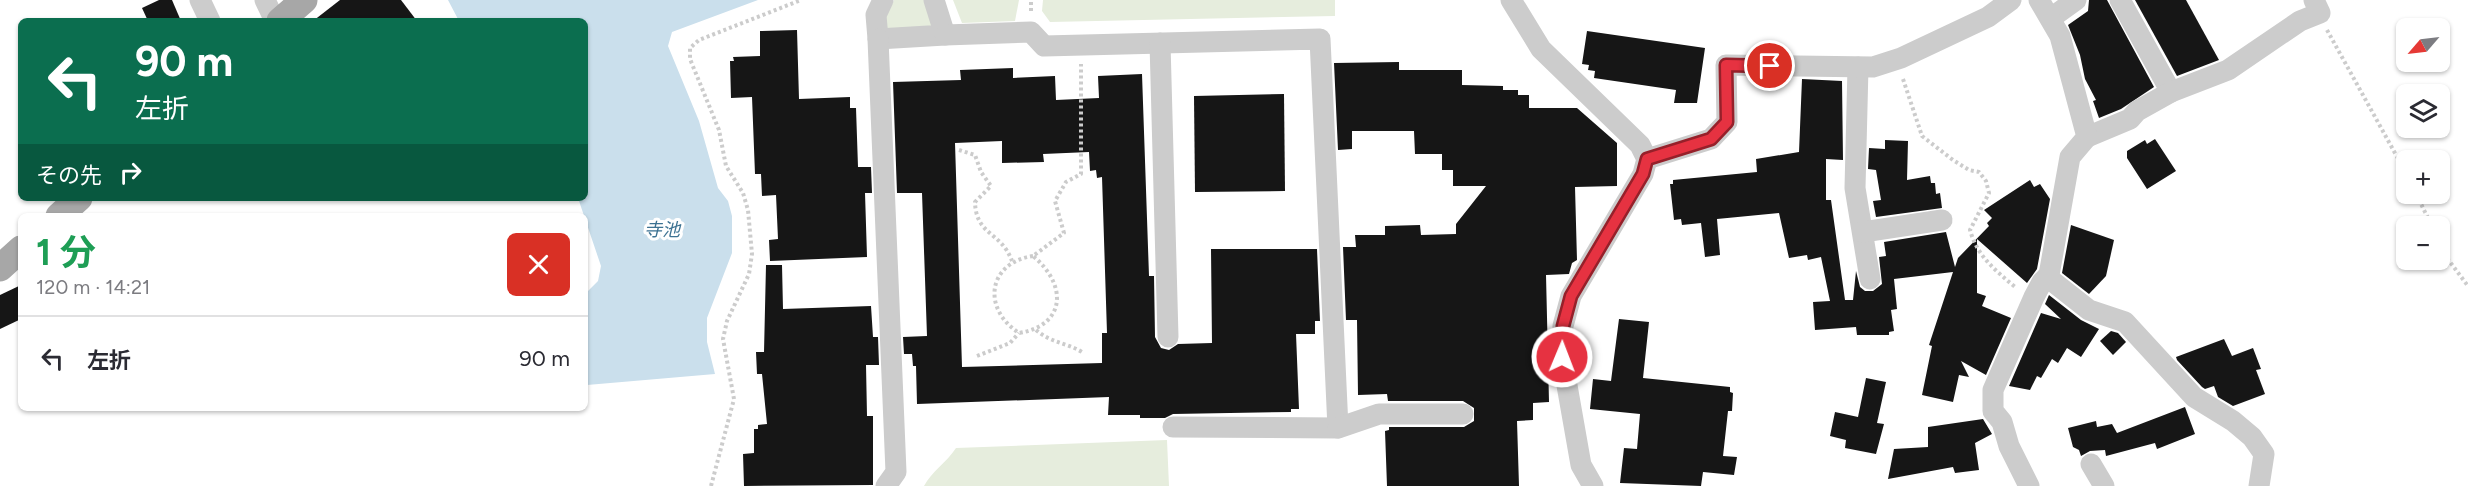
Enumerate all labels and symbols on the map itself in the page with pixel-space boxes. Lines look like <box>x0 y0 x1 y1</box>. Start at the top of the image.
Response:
north arrow <box>2396 18 2450 72</box>
pin <box>1744 40 1795 91</box>
water label: 寺池 <box>644 219 682 241</box>
position arrow <box>1530 325 1594 389</box>

